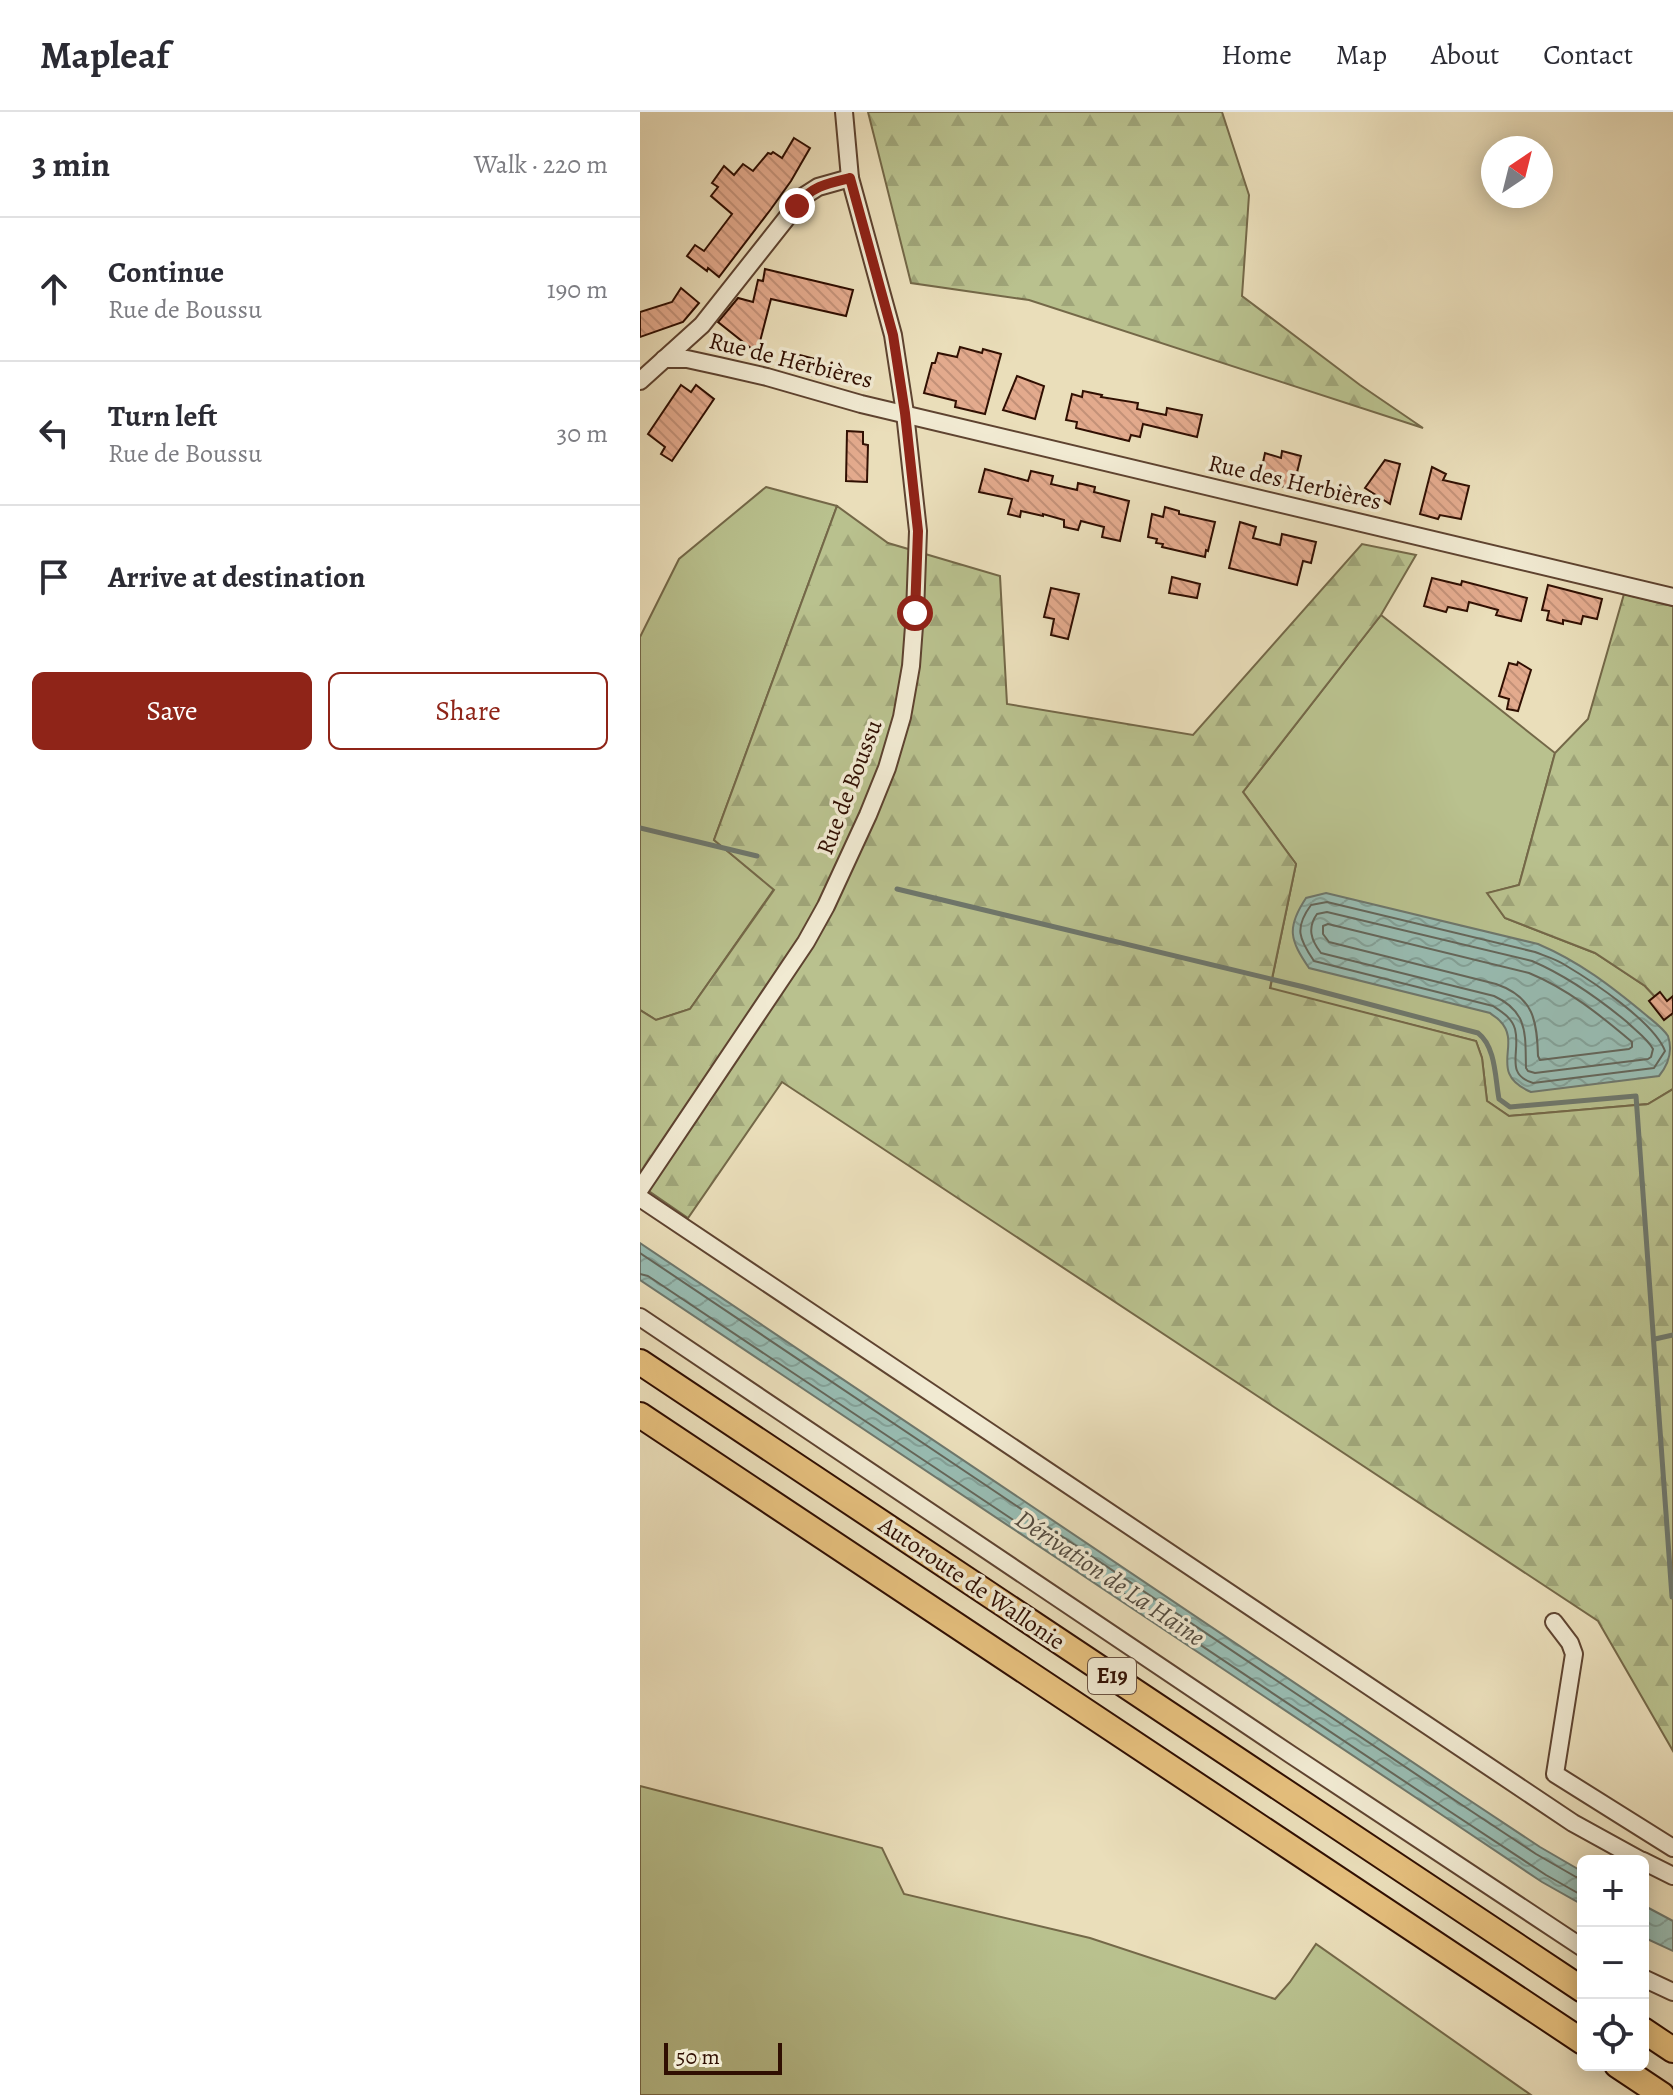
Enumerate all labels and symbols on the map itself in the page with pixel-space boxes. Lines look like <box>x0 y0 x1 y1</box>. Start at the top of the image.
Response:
north arrow <box>1481 136 1553 208</box>
route end <box>779 188 815 224</box>
street label: Rue de Herbières <box>706 324 876 396</box>
street label: Rue des Herbières <box>1205 446 1385 518</box>
route start <box>897 595 933 631</box>
street label: Rue de Boussu <box>809 715 889 859</box>
water label: Dérivation de La Haine <box>1008 1502 1212 1654</box>
street label: Autoroute de Wallonie <box>872 1508 1071 1657</box>
road number: E19 <box>1088 1658 1136 1694</box>
scale bar <box>664 2039 782 2075</box>

